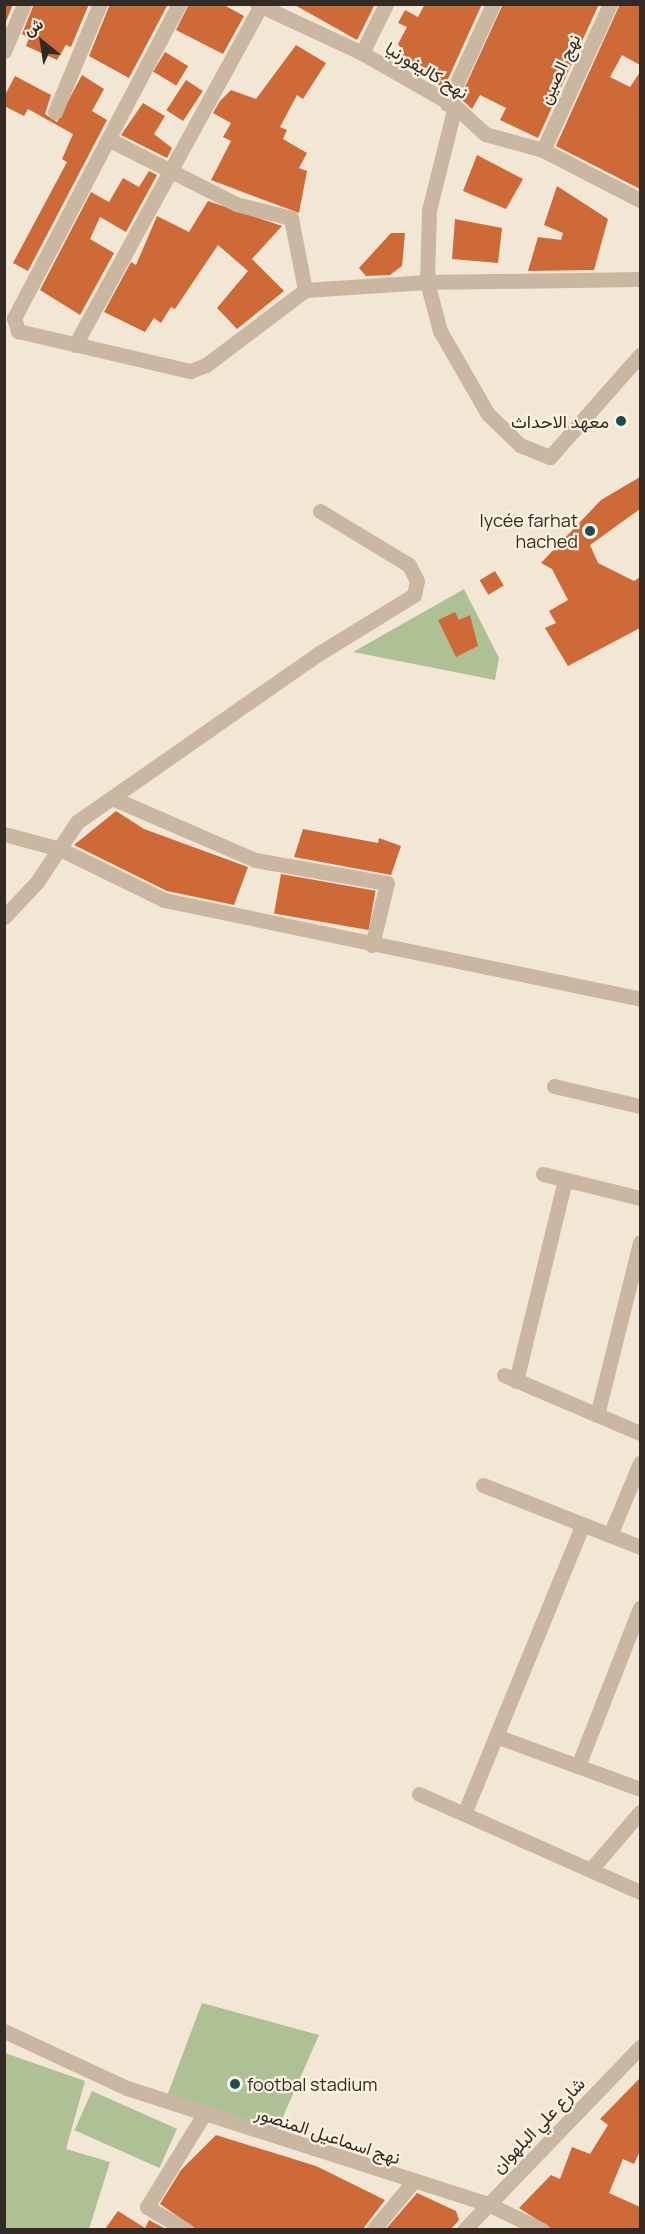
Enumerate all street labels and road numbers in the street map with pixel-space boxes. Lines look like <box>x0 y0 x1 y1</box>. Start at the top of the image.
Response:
street label: نهج الصين <box>533 30 585 108</box>
street label: نهح كاليفورنيا <box>382 37 472 103</box>
street label: شارع علي البلهوان <box>487 2073 589 2177</box>
street label: نهج اسماعيل المنصور <box>253 2101 403 2169</box>

